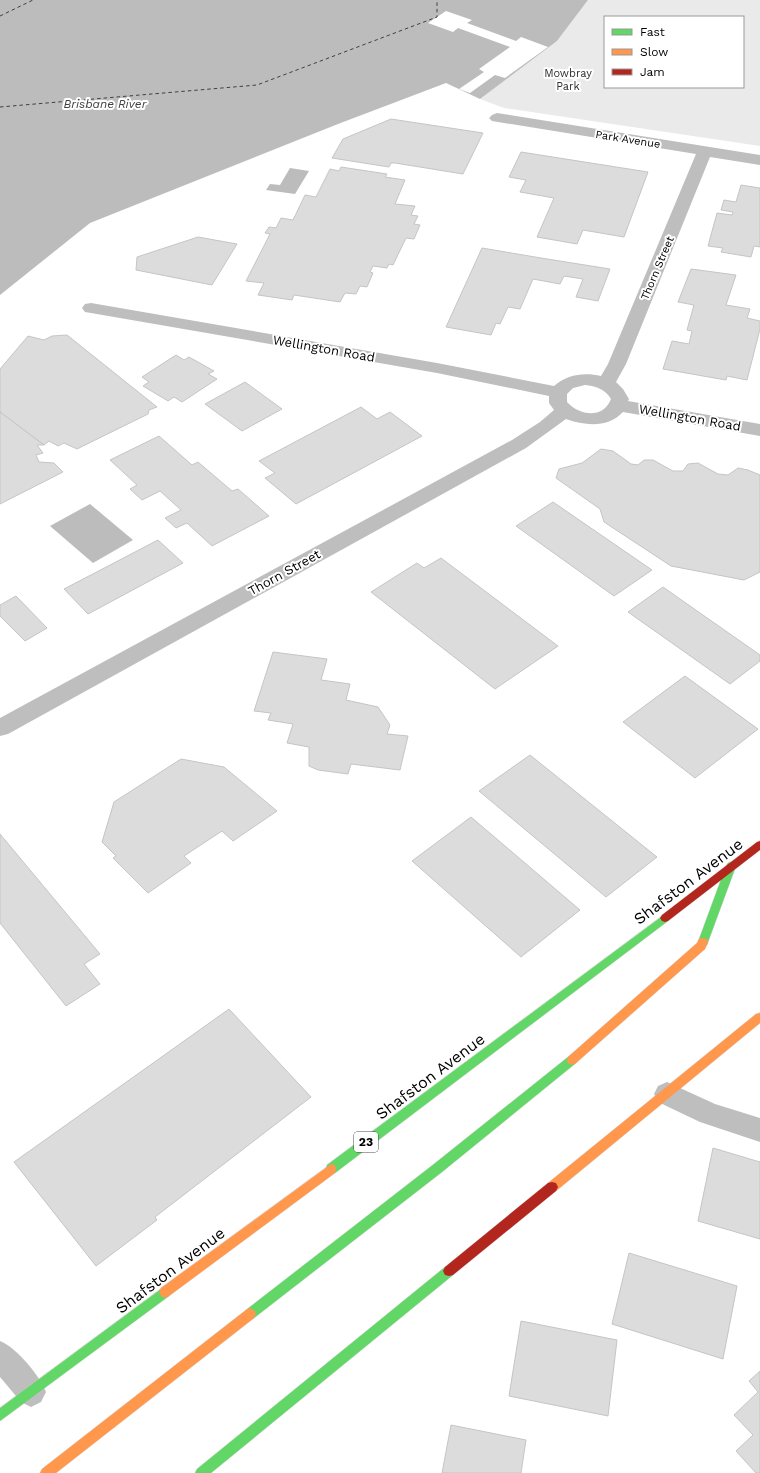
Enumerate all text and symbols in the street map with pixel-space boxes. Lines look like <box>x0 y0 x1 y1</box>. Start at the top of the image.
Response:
legend <box>604 16 744 88</box>
text: Fast <box>640 25 665 39</box>
text: Slow <box>640 45 668 59</box>
text: Jam <box>640 65 665 79</box>
park label: Mowbray Park <box>544 67 592 93</box>
water label: Brisbane River <box>64 97 148 111</box>
street label: Park Avenue <box>594 128 661 151</box>
street label: Thorn Street <box>638 234 677 302</box>
street label: Wellington Road <box>272 332 376 365</box>
street label: Wellington Road <box>638 401 742 434</box>
street label: Thorn Street <box>245 546 323 598</box>
street label: Shafston Avenue <box>630 834 747 929</box>
street label: Shafston Avenue <box>372 1029 489 1124</box>
road number: 23 <box>354 1132 378 1152</box>
street label: Shafston Avenue <box>112 1223 229 1318</box>

